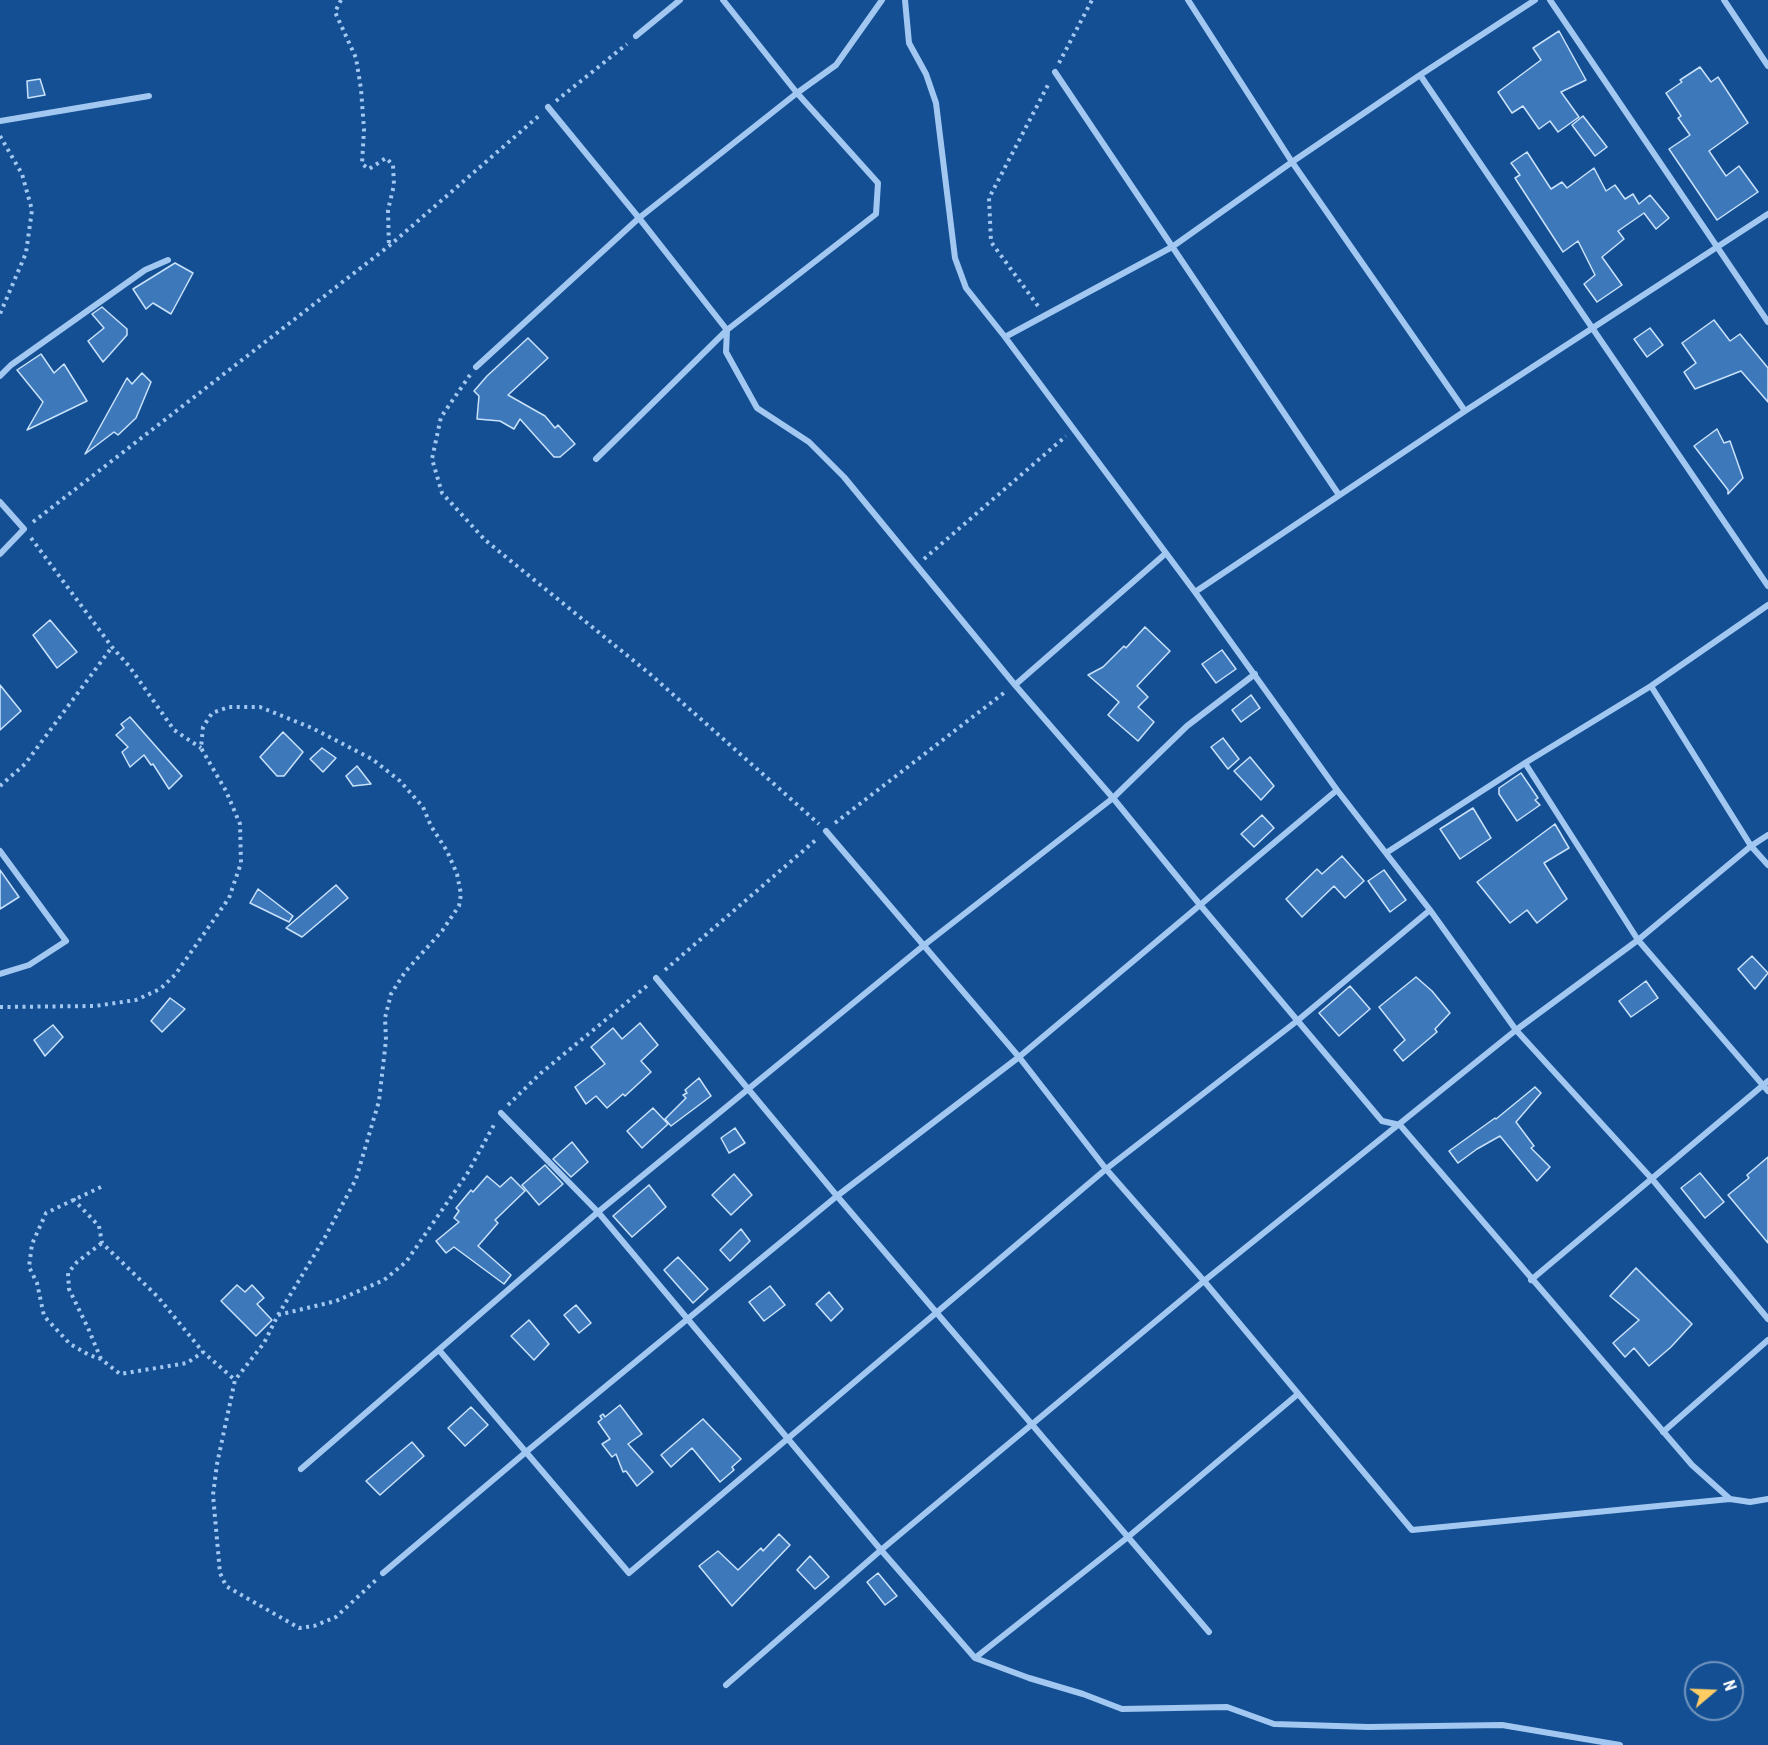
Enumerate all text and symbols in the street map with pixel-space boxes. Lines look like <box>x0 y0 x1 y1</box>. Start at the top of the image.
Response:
north arrow <box>1684 1661 1744 1721</box>
text: N <box>1719 1678 1740 1693</box>

